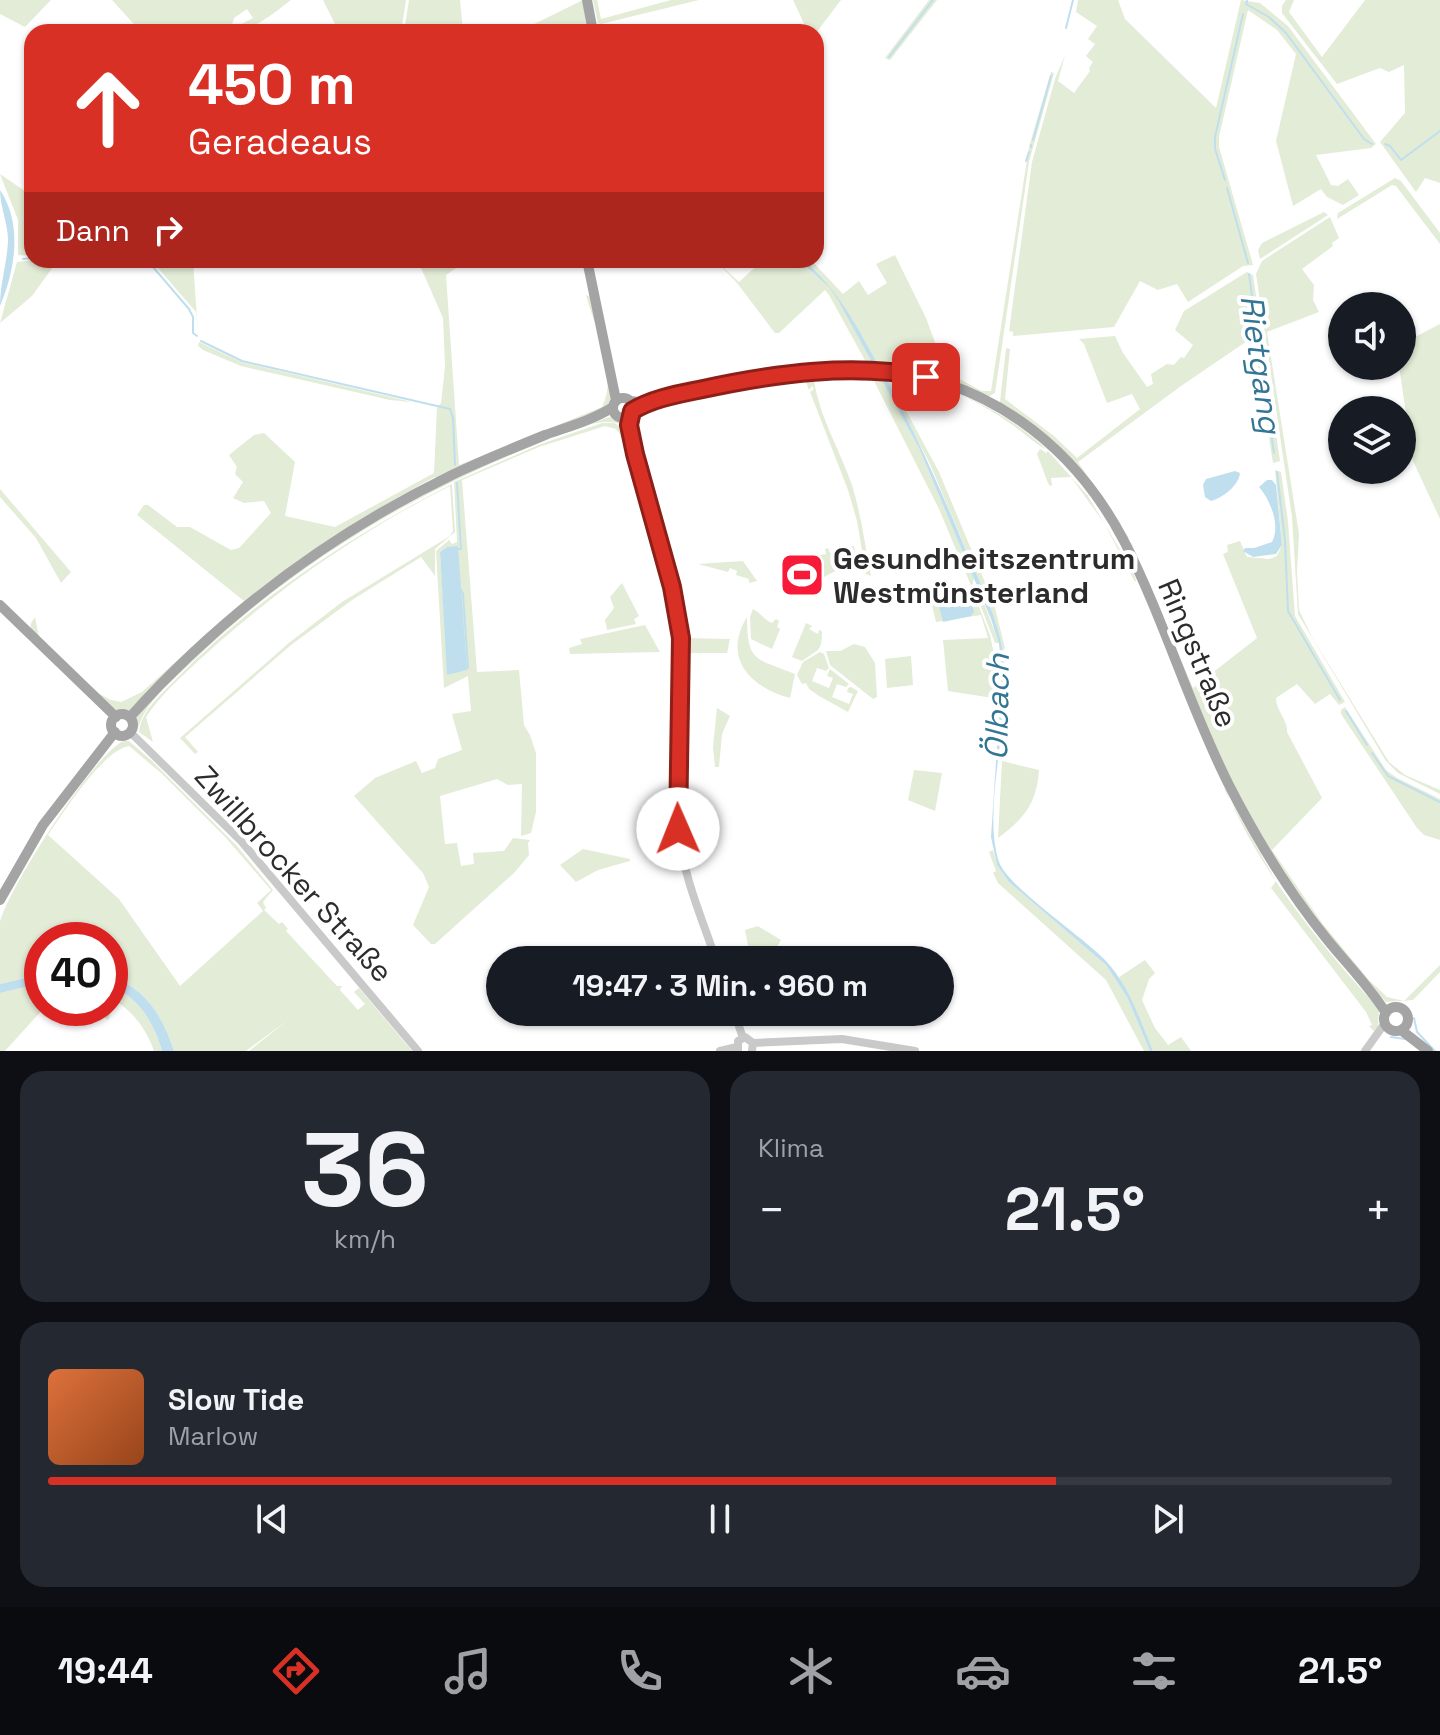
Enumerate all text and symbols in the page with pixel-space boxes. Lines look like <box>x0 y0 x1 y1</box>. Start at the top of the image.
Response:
text: 450 m <box>188 49 356 120</box>
icon: ahead <box>56 56 160 160</box>
text: Geradeaus <box>188 119 372 165</box>
icon: right <box>146 208 190 252</box>
text: Dann <box>56 211 130 250</box>
water label: Rietgang <box>1231 292 1291 437</box>
map controls <box>1328 292 1416 484</box>
button: sound <box>1328 292 1416 380</box>
pin <box>892 343 960 411</box>
icon: arrive <box>904 355 948 399</box>
button: layers <box>1328 396 1416 484</box>
place label: Gesundheitszentrum Westmünsterland <box>833 539 1136 612</box>
sports icon: Gesundheitszentrum Westmünsterland <box>778 551 826 599</box>
street label: Ringstraße <box>1149 573 1247 733</box>
water label: Ölbach <box>976 652 1018 761</box>
street label: Zwillbrocker Straße <box>186 757 402 991</box>
position arrow <box>636 787 720 871</box>
speed limit sign: 40 <box>24 922 128 1026</box>
text: 19:47 · 3 Min. · 960 m <box>572 966 868 1005</box>
text: 36 <box>301 1104 429 1236</box>
text: Klima <box>758 1131 824 1165</box>
text: 21.5° <box>1005 1171 1145 1248</box>
text: − <box>758 1182 785 1238</box>
text: + <box>1365 1182 1392 1238</box>
text: km/h <box>334 1222 396 1256</box>
text: Slow Tide <box>168 1380 304 1419</box>
text: Marlow <box>168 1419 258 1453</box>
icon: previous <box>250 1497 294 1541</box>
icon: pause <box>698 1497 742 1541</box>
icon: next <box>1146 1497 1190 1541</box>
icon: directions <box>268 1643 324 1699</box>
icon: music <box>440 1643 496 1699</box>
icon: phone <box>612 1643 668 1699</box>
icon: climate <box>783 1643 839 1699</box>
icon: car <box>955 1643 1011 1699</box>
icon: filters <box>1126 1643 1182 1699</box>
text: 19:44 <box>58 1648 153 1694</box>
text: 21.5° <box>1298 1648 1382 1694</box>

